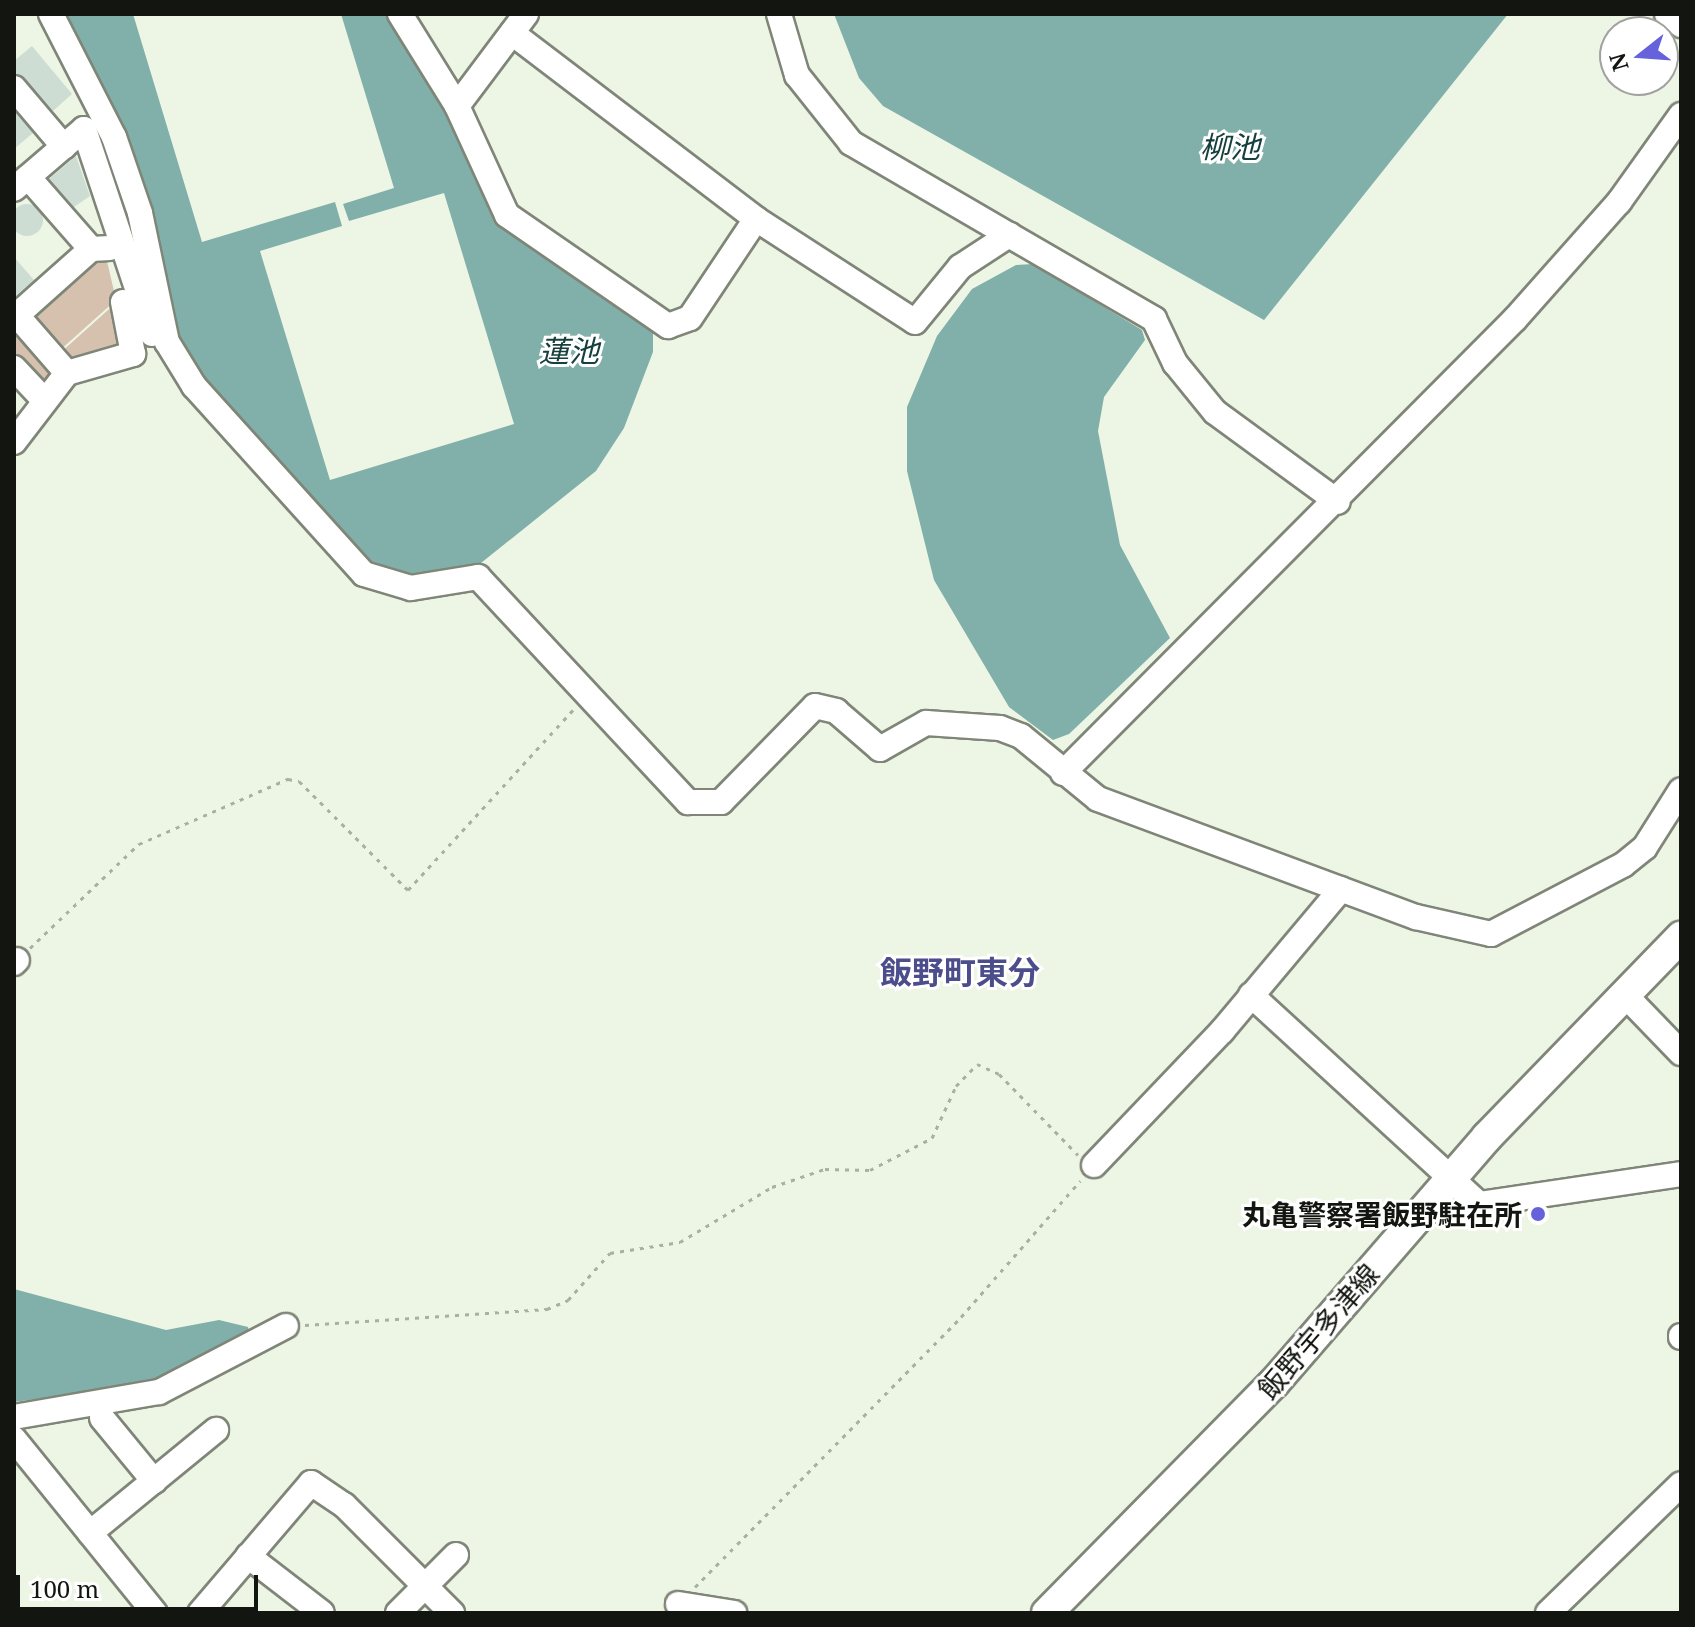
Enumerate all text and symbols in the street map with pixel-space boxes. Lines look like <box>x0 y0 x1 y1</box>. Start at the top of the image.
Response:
north arrow <box>1599 16 1679 96</box>
text: N <box>1601 50 1635 75</box>
water label: 柳池 <box>1200 129 1260 165</box>
water label: 蓮池 <box>539 333 599 369</box>
district label: 飯野町東分 <box>880 953 1040 991</box>
place label: 丸亀警察署飯野駐在所 <box>1242 1197 1522 1231</box>
marker: 丸亀警察署飯野駐在所 <box>1529 1205 1547 1223</box>
street label: 飯野宇多津線 <box>1250 1257 1386 1405</box>
scale bar <box>20 1559 262 1609</box>
text: 100 m <box>30 1572 99 1605</box>

